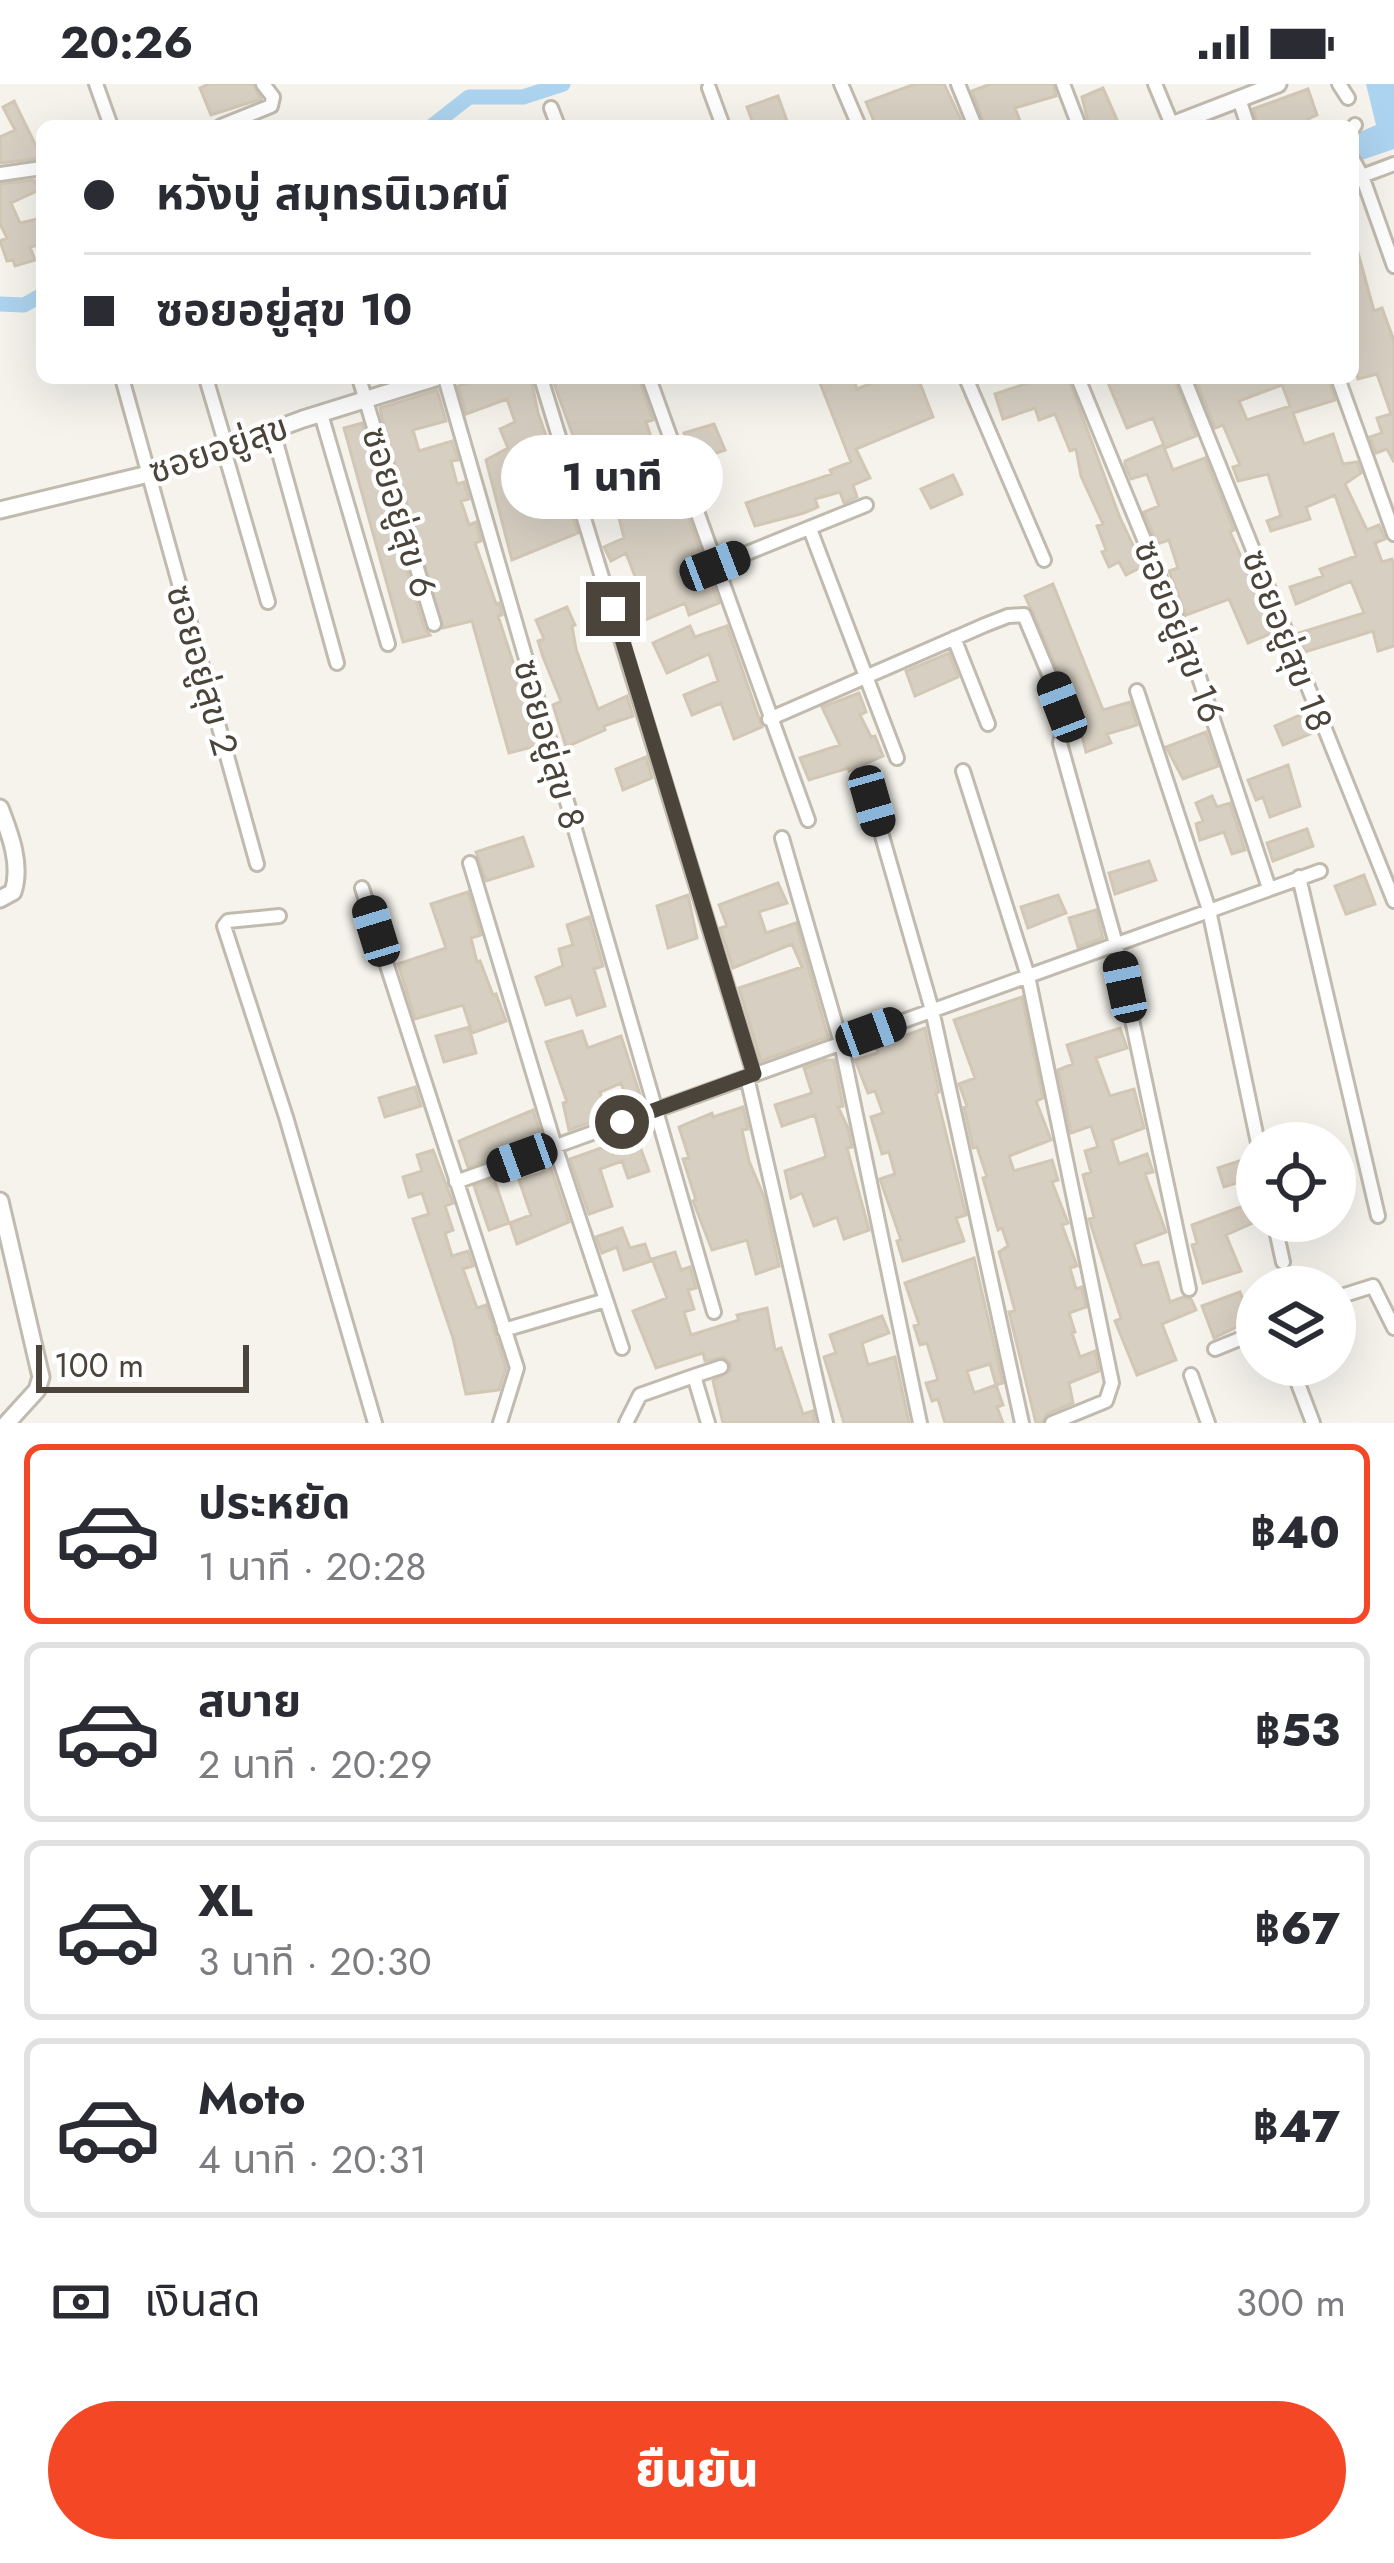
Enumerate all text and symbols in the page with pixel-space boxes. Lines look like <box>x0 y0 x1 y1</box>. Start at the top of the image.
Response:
text: 20:26 <box>60 10 193 75</box>
text: หวังบู่ สมุทรนิเวศน์ <box>156 161 509 226</box>
text: ซอยอยู่สุข 10 <box>156 277 412 342</box>
street label: ซอยอยู่สุข <box>141 400 295 496</box>
street label: ซอยอยู่สุข 6 <box>349 420 451 604</box>
callout: 1 นาที <box>502 435 724 519</box>
text: 1 นาที <box>562 448 662 505</box>
street label: ซอยอยู่สุข 16 <box>1121 532 1239 730</box>
car <box>675 536 755 596</box>
street label: ซอยอยู่สุข 18 <box>1229 541 1347 739</box>
street label: ซอยอยู่สุข 2 <box>154 578 252 762</box>
route end <box>586 582 640 636</box>
street label: ซอยอยู่สุข 8 <box>501 653 599 835</box>
car <box>1032 667 1092 747</box>
car <box>845 761 899 841</box>
car <box>348 891 404 971</box>
car <box>1100 948 1150 1026</box>
car <box>831 1003 911 1061</box>
route start <box>595 1095 649 1149</box>
map controls <box>1236 1122 1356 1386</box>
button: locate <box>1236 1122 1356 1242</box>
car <box>482 1129 562 1187</box>
button: layers <box>1236 1266 1356 1386</box>
scale bar <box>36 1339 249 1392</box>
text: 100 m <box>54 1342 144 1389</box>
text: ประหยัด <box>198 1470 351 1535</box>
icon: car <box>54 1480 162 1588</box>
text: ฿40 <box>1250 1500 1340 1565</box>
text: 1 นาที · 20:28 <box>198 1538 427 1595</box>
text: สบาย <box>198 1668 301 1733</box>
icon: car <box>54 1678 162 1786</box>
text: ฿53 <box>1255 1698 1340 1763</box>
text: 2 นาที · 20:29 <box>198 1736 432 1793</box>
text: XL <box>198 1868 253 1933</box>
icon: car <box>54 1876 162 1984</box>
text: ฿67 <box>1254 1896 1340 1961</box>
text: 3 นาที · 20:30 <box>198 1933 432 1990</box>
text: Moto <box>198 2066 306 2131</box>
icon: car <box>54 2074 162 2182</box>
text: ฿47 <box>1253 2094 1340 2159</box>
text: 4 นาที · 20:31 <box>198 2131 427 2188</box>
text: เงินสด <box>144 2268 261 2333</box>
icon: cash <box>48 2269 114 2335</box>
text: 300 m <box>1236 2274 1346 2331</box>
button: ยืนยัน <box>48 2401 1346 2539</box>

